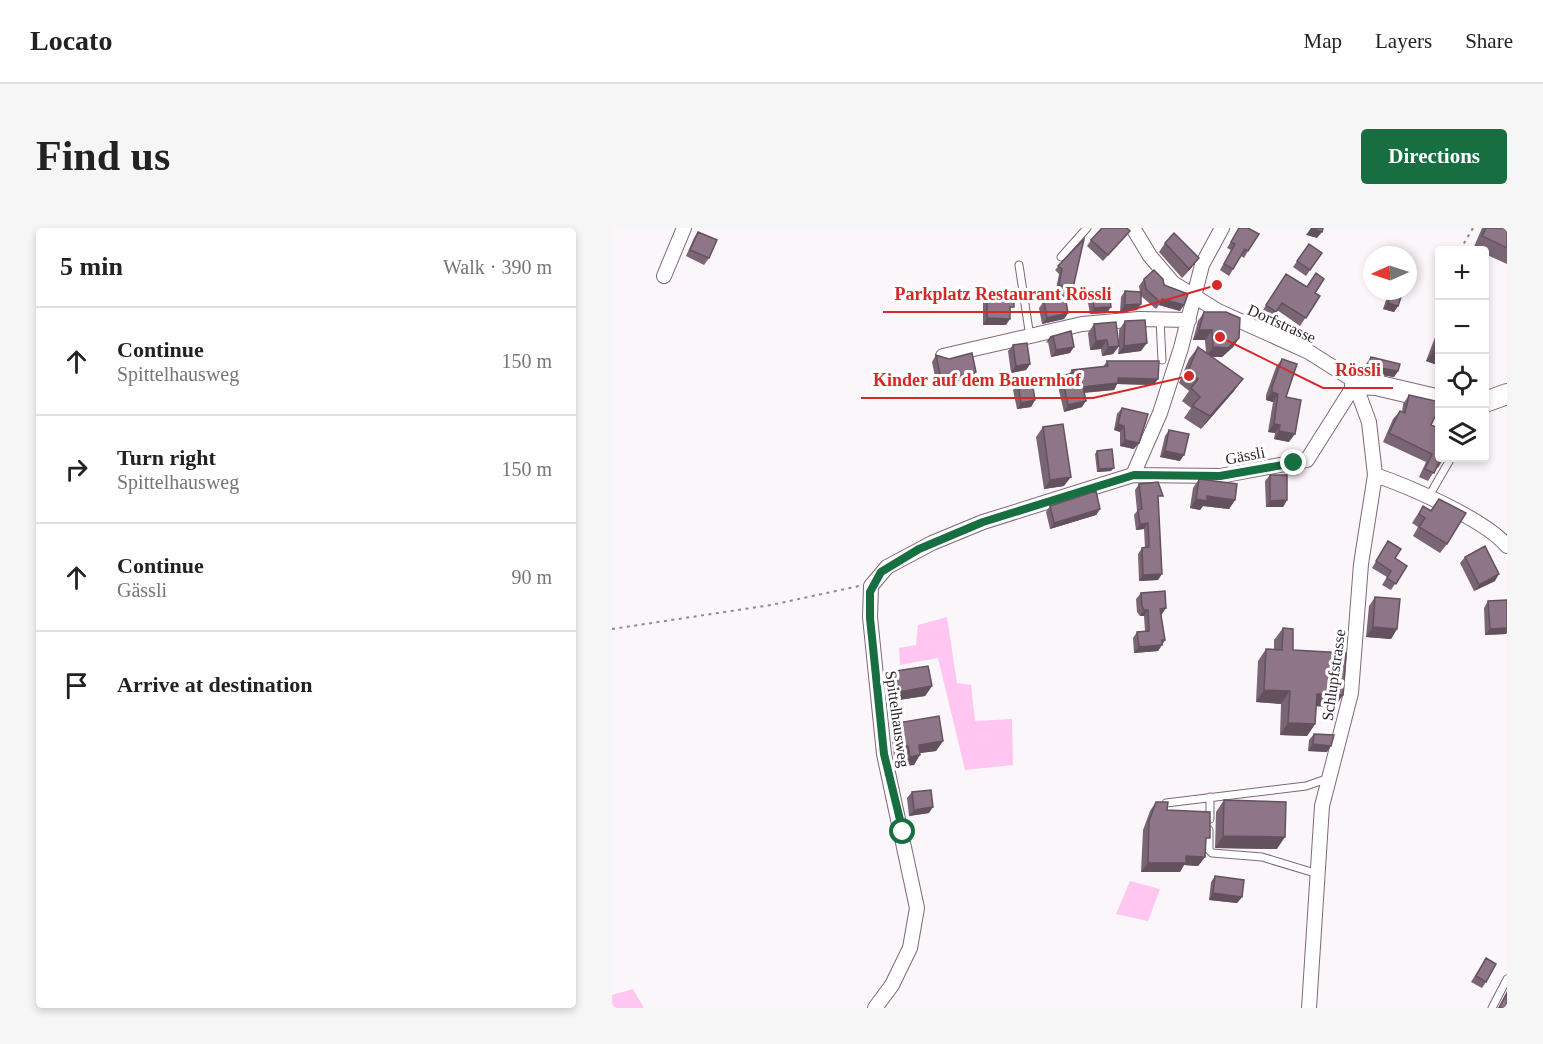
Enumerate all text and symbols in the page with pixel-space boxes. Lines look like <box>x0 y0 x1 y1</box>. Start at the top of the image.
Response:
text: Locato <box>30 25 112 56</box>
text: Map <box>1304 29 1342 53</box>
text: Layers <box>1375 29 1432 53</box>
text: Share <box>1465 29 1513 53</box>
button: Directions <box>1361 129 1507 184</box>
text: Find us <box>36 133 170 179</box>
north arrow <box>1363 246 1417 300</box>
map controls <box>1435 246 1489 462</box>
button: + <box>1435 246 1489 300</box>
text: 5 min <box>60 252 123 281</box>
text: Walk · 390 m <box>443 256 552 278</box>
callout: Parkplatz Restaurant Rössli <box>883 276 1124 312</box>
text: Parkplatz Restaurant Rössli <box>895 284 1112 304</box>
button: − <box>1435 300 1489 354</box>
street label: Dorfstrasse <box>1245 301 1319 346</box>
text: Continue <box>117 337 204 362</box>
icon: ahead <box>60 345 93 378</box>
text: 150 m <box>501 350 552 372</box>
callout: Rössli <box>1323 352 1393 388</box>
button: locate <box>1435 354 1489 408</box>
text: Rössli <box>1335 360 1381 380</box>
callout: Kinder auf dem Bauernhof <box>861 362 1093 398</box>
text: Spittelhausweg <box>117 363 239 385</box>
text: Kinder auf dem Bauernhof <box>873 370 1082 390</box>
button: layers <box>1435 408 1489 462</box>
street label: Gässli <box>1224 443 1267 468</box>
text: Turn right <box>117 445 216 470</box>
route end <box>1280 449 1306 475</box>
icon: right <box>60 453 93 486</box>
text: 150 m <box>501 458 552 480</box>
text: Spittelhausweg <box>117 471 239 493</box>
text: Continue <box>117 553 204 578</box>
icon: ahead <box>60 561 93 594</box>
text: 90 m <box>511 566 552 588</box>
text: Gässli <box>117 579 167 601</box>
street label: Schlupfstrasse <box>1319 628 1349 722</box>
icon: arrive <box>60 669 93 702</box>
street label: Spittelhausweg <box>881 669 913 769</box>
text: Arrive at destination <box>117 672 313 697</box>
route start <box>889 818 915 844</box>

